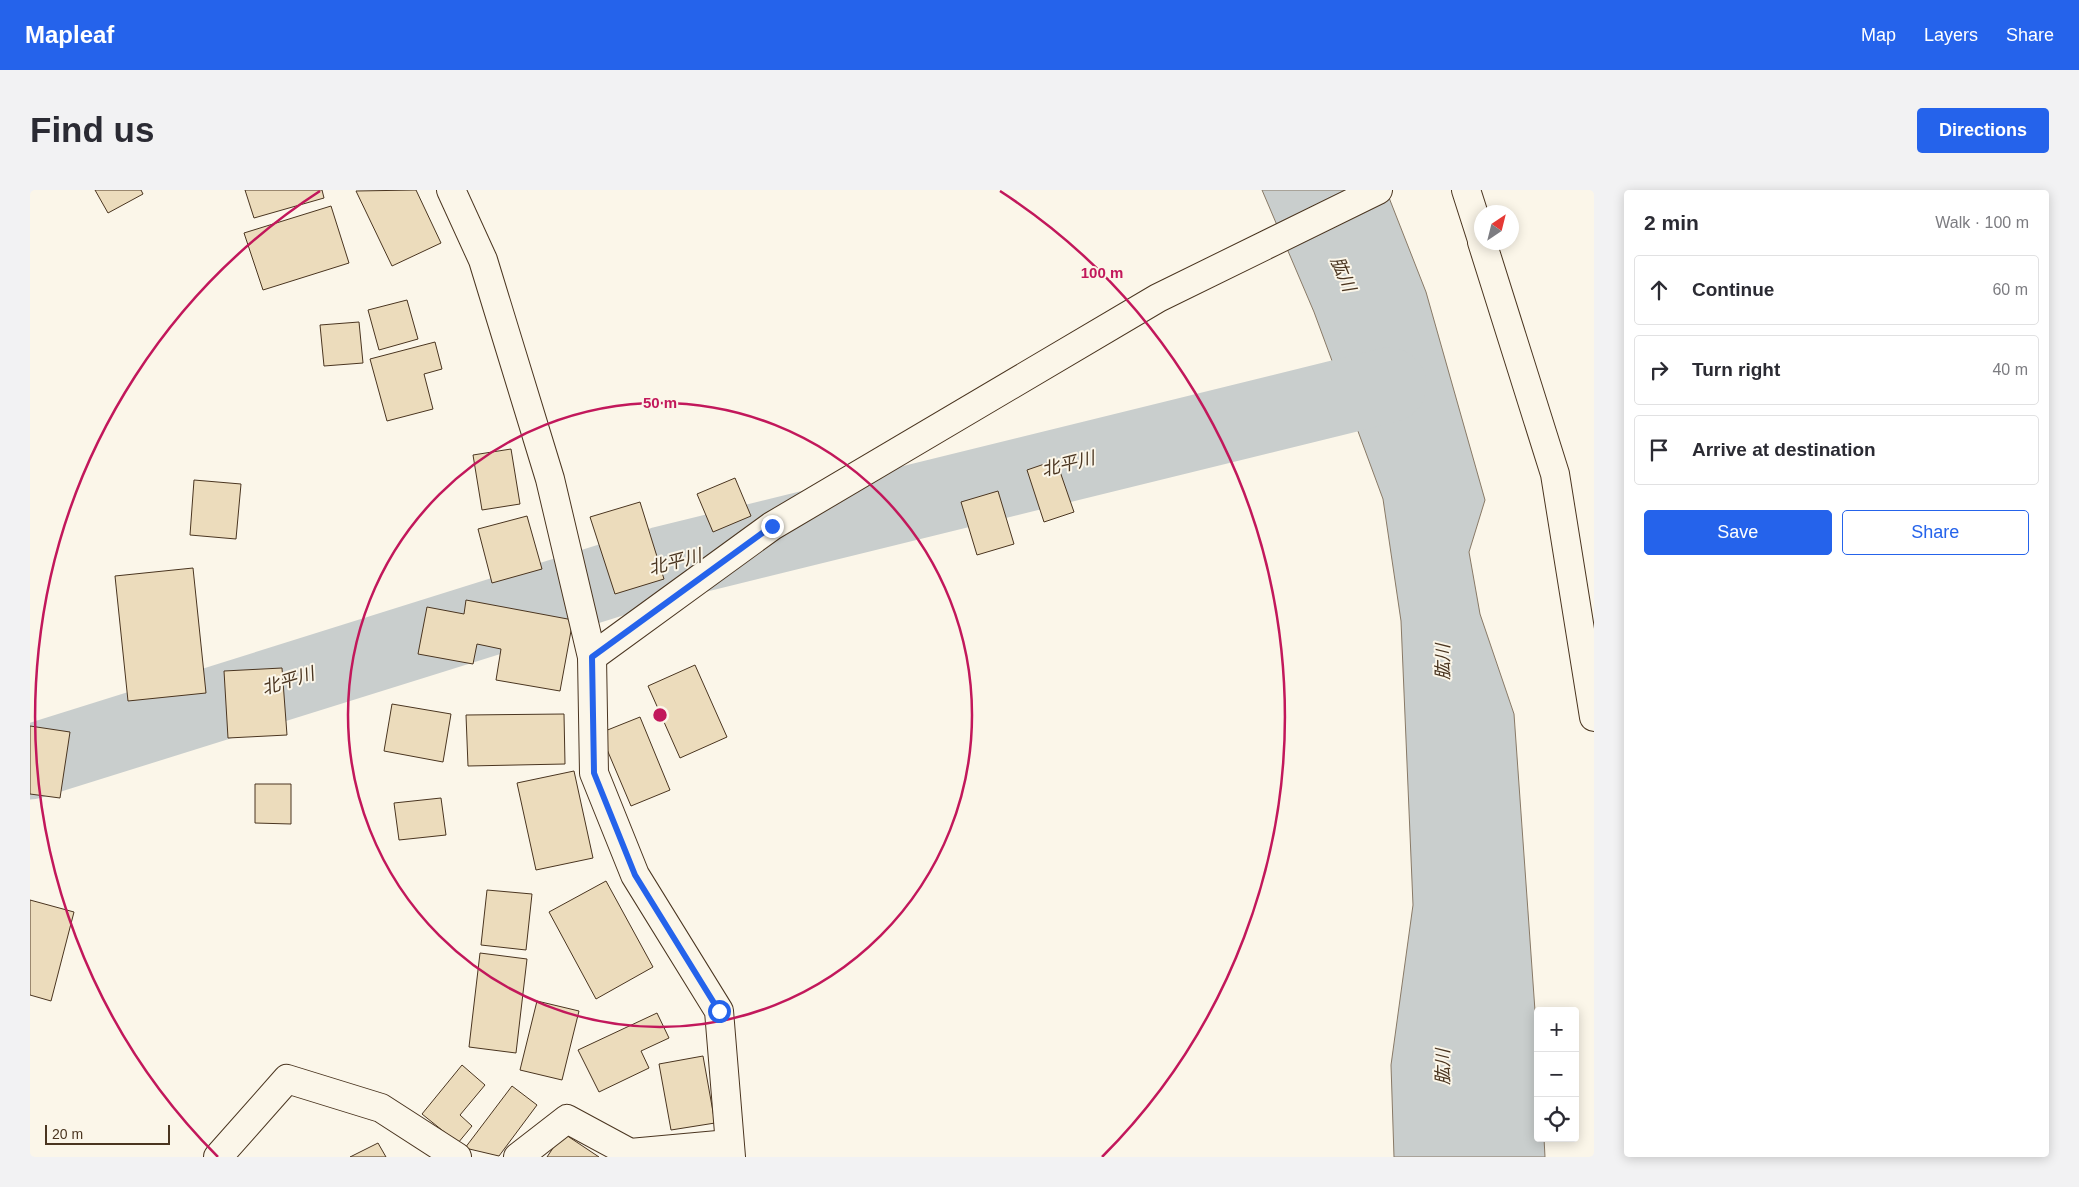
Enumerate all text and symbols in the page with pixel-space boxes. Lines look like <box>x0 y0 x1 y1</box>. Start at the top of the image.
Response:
text: Mapleaf <box>25 21 114 48</box>
text: Map <box>1861 25 1896 45</box>
text: Layers <box>1924 25 1978 45</box>
text: Share <box>2006 25 2054 45</box>
button: Directions <box>1917 108 2049 153</box>
text: Find us <box>30 110 154 149</box>
north arrow <box>1474 205 1519 250</box>
text: 2 min <box>1644 211 1699 234</box>
text: Walk · 100 m <box>1935 214 2029 231</box>
water label: 肱川 <box>1327 254 1360 296</box>
text: 100 m <box>1081 264 1123 281</box>
icon: ahead <box>1645 276 1673 304</box>
text: Continue <box>1692 279 1774 300</box>
text: 60 m <box>1992 281 2028 298</box>
icon: right <box>1645 356 1673 384</box>
text: Turn right <box>1692 359 1780 380</box>
text: 40 m <box>1992 361 2028 378</box>
text: 50 m <box>643 394 677 411</box>
icon: arrive <box>1645 436 1673 464</box>
text: Arrive at destination <box>1692 439 1876 460</box>
water label: 北平川 <box>1039 447 1099 480</box>
button: Save <box>1644 510 1832 555</box>
button: Share <box>1842 510 2029 555</box>
route end <box>761 515 784 538</box>
water label: 北平川 <box>646 545 706 579</box>
water label: 肱川 <box>1433 642 1453 680</box>
water label: 北平川 <box>259 663 319 698</box>
centre of rings <box>651 706 669 724</box>
route start <box>708 1000 731 1023</box>
map controls <box>1534 1007 1579 1142</box>
button: + <box>1534 1007 1579 1052</box>
water label: 肱川 <box>1433 1047 1453 1085</box>
button: − <box>1534 1052 1579 1097</box>
button: locate <box>1534 1097 1579 1142</box>
scale bar <box>45 1122 170 1145</box>
text: 20 m <box>52 1126 83 1142</box>

